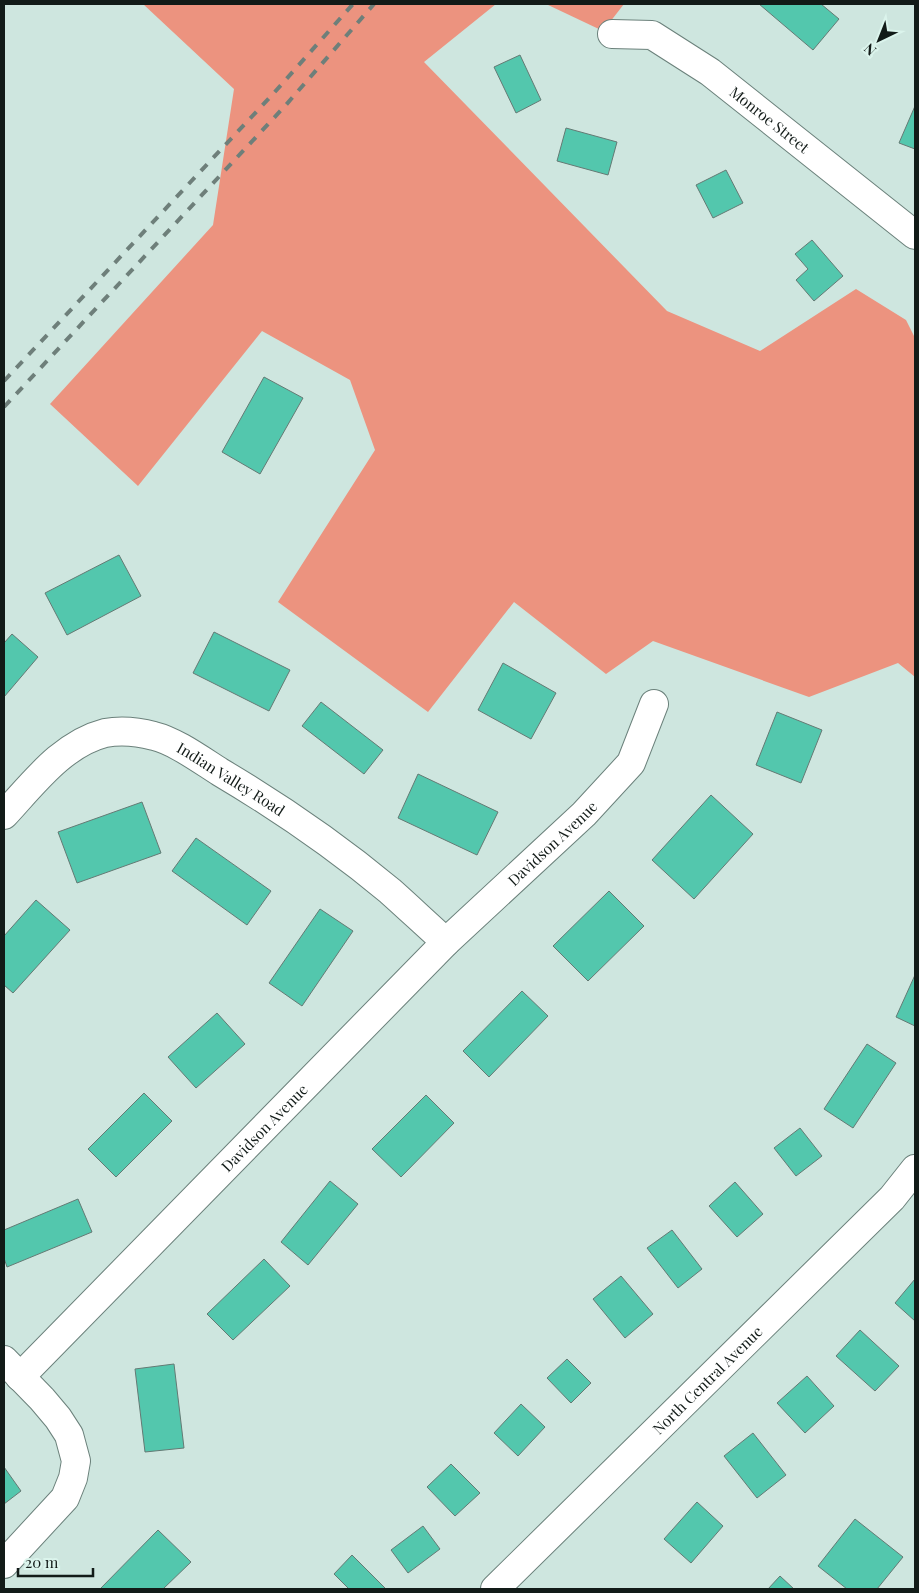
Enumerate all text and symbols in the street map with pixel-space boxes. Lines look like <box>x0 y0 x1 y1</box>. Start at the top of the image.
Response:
north arrow <box>854 15 904 65</box>
text: N <box>860 39 880 60</box>
street label: Monroe Street <box>726 82 814 158</box>
street label: Indian Valley Road <box>174 737 289 820</box>
street label: Davidson Avenue <box>503 796 601 890</box>
street label: Davidson Avenue <box>217 1079 312 1176</box>
street label: North Central Avenue <box>648 1321 767 1438</box>
scale bar <box>18 1546 92 1578</box>
text: 20 m <box>25 1552 59 1572</box>

